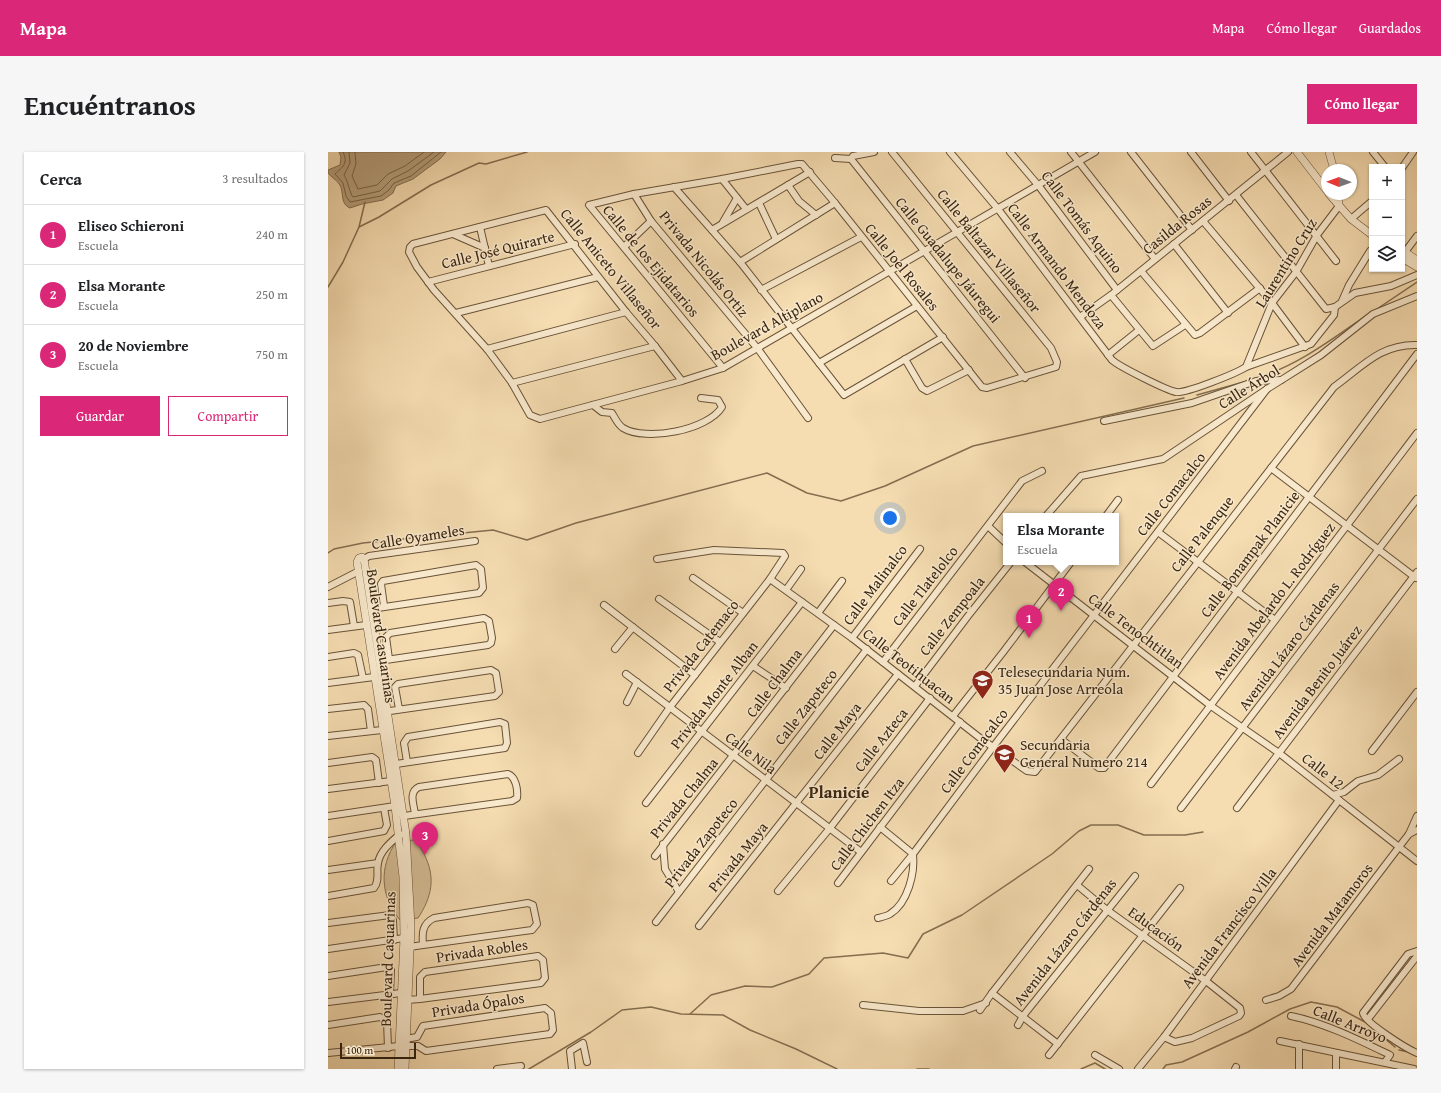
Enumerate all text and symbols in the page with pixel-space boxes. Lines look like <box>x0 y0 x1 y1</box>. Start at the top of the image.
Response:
text: Mapa <box>20 14 67 42</box>
text: Mapa <box>1212 18 1244 38</box>
text: Cómo llegar <box>1266 18 1337 38</box>
text: Guardados <box>1359 18 1421 38</box>
text: Encuéntranos <box>24 84 196 125</box>
button: Cómo llegar <box>1307 84 1417 124</box>
north arrow <box>1321 164 1357 200</box>
map controls <box>1369 164 1405 272</box>
button: + <box>1369 164 1405 200</box>
text: Cerca <box>40 166 82 191</box>
street label: Calle Tomás Aquino <box>1037 166 1128 278</box>
text: 3 resultados <box>222 169 288 188</box>
street label: Calle Baltazar Villaseñor <box>933 184 1046 317</box>
street label: Casilda Rosas <box>1138 190 1216 259</box>
street label: Calle Guadalupe Jáuregui <box>891 192 1006 327</box>
street label: Calle Armando Mendoza <box>1003 198 1112 333</box>
street label: Calle de los Ejidatarios <box>598 200 705 321</box>
button: − <box>1369 200 1405 236</box>
street label: Calle Aniceto Villaseñor <box>556 204 667 334</box>
street label: Privada Nicolás Ortiz <box>655 206 754 322</box>
street label: Laurentino Cruz <box>1250 214 1322 311</box>
text: Eliseo Schieroni <box>78 215 184 236</box>
street label: Calle Joel Rosales <box>860 218 944 315</box>
text: 1 <box>50 225 56 244</box>
text: 240 m <box>256 225 288 244</box>
street label: Calle José Quirarte <box>439 225 557 274</box>
text: Escuela <box>78 236 118 255</box>
button: layers <box>1369 236 1405 272</box>
text: Elsa Morante <box>78 275 165 296</box>
text: 2 <box>50 285 56 304</box>
text: 250 m <box>256 285 288 304</box>
street label: Boulevard Altiplano <box>707 286 827 365</box>
text: Escuela <box>78 296 118 315</box>
text: 20 de Noviembre <box>78 335 189 356</box>
text: 3 <box>50 345 56 364</box>
text: 750 m <box>256 345 288 364</box>
text: Escuela <box>78 356 118 375</box>
street label: Calle Árbol <box>1214 359 1284 414</box>
button: Guardar <box>40 396 160 436</box>
button: Compartir <box>168 396 288 436</box>
street label: Calle Comacalco <box>1131 447 1210 540</box>
street label: Calle Bonampak Planicie <box>1195 486 1304 621</box>
street label: Calle Palenque <box>1165 491 1238 576</box>
your location <box>880 508 900 528</box>
popup <box>1003 513 1119 565</box>
street label: Avenida Abelardo L. Rodríguez <box>1207 517 1340 684</box>
street label: Calle Oyameles <box>370 519 466 554</box>
text: Elsa Morante <box>1017 519 1105 540</box>
street label: Calle Malinalco <box>837 540 912 629</box>
text: Escuela <box>1017 540 1058 559</box>
street label: Calle Tlatelolco <box>887 541 963 630</box>
street label: Boulevard Casuarinas <box>362 567 401 704</box>
street label: Calle Zempoala <box>914 572 989 660</box>
street label: Avenida Lázaro Cárdenas <box>1233 577 1344 714</box>
pin: 2 <box>1048 578 1074 611</box>
street label: Calle Tenochtitlan <box>1084 588 1189 674</box>
street label: Privada Catemaco <box>658 595 744 696</box>
pin: 1 <box>1016 605 1042 638</box>
street label: Avenida Benito Juárez <box>1267 620 1367 743</box>
street label: Calle Teotihuacan <box>859 623 960 709</box>
street label: Privada Monte Alban <box>665 636 763 753</box>
street label: Calle Chalma <box>741 644 806 721</box>
place label: Telesecundaria Num. 35 Juan Jose Arreola <box>998 661 1130 699</box>
street label: Calle Zapoteco <box>769 664 842 749</box>
school or university icon: Telesecundaria Num. 35 Juan Jose Arreola <box>970 668 996 701</box>
street label: Calle Maya <box>807 698 866 764</box>
street label: Calle Azteca <box>849 703 912 776</box>
street label: Calle Comacalco <box>935 704 1013 798</box>
street label: Calle Nila <box>721 726 781 779</box>
place label: Secundaria General Numero 214 <box>1020 734 1148 772</box>
school or university icon: Secundaria General Numero 214 <box>991 741 1017 774</box>
street label: Calle 12 <box>1298 747 1349 794</box>
street label: Privada Chalma <box>645 753 723 843</box>
street label: Calle Chichen Itza <box>825 773 909 875</box>
district label: Planicie <box>809 779 869 804</box>
street label: Privada Zapoteco <box>659 793 743 892</box>
street label: Privada Maya <box>703 817 772 896</box>
pin: 3 <box>412 822 438 855</box>
street label: Avenida Matamoros <box>1286 859 1378 971</box>
street label: Avenida Francisco Villa <box>1176 863 1281 992</box>
street label: Avenida Lázaro Cárdenas <box>1008 874 1121 1010</box>
street label: Boulevard Casuarinas <box>375 891 400 1027</box>
street label: Educación <box>1124 901 1189 956</box>
street label: Privada Robles <box>435 934 529 967</box>
street label: Privada Ópalos <box>430 987 526 1022</box>
street label: Calle Arroyo <box>1310 999 1390 1048</box>
scale bar <box>340 1041 416 1060</box>
text: 100 m <box>346 1042 373 1058</box>

